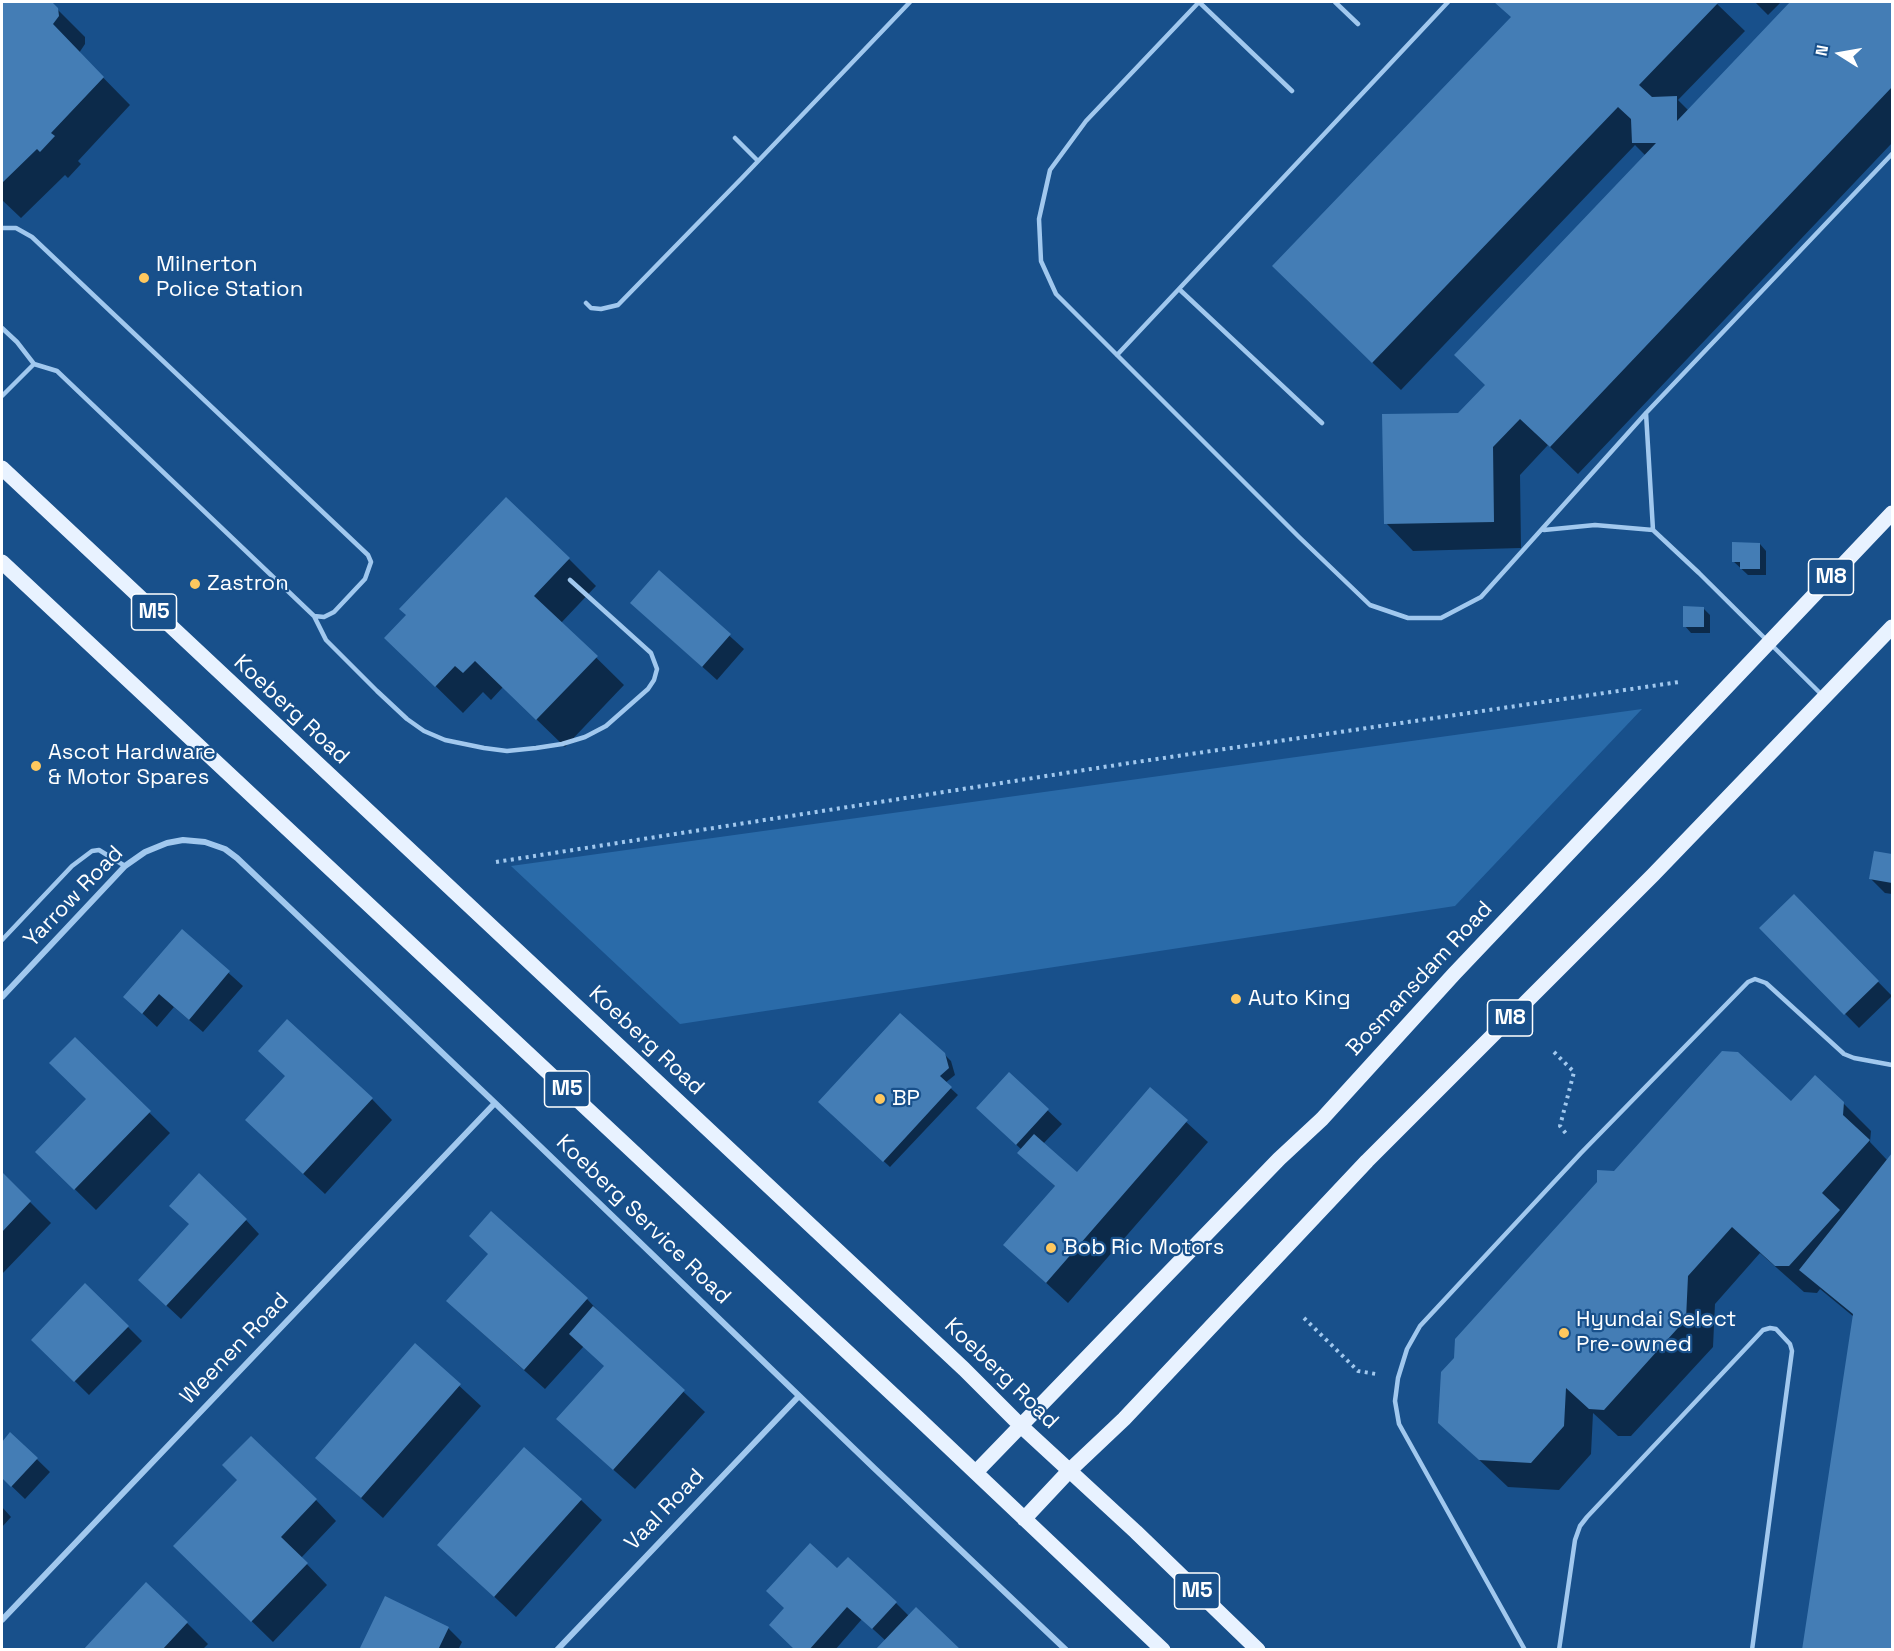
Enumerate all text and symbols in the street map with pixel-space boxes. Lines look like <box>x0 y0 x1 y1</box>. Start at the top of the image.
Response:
north arrow <box>1810 24 1870 84</box>
text: N <box>1811 43 1833 58</box>
place label: Milnerton Police Station <box>156 252 303 304</box>
marker: Milnerton Police Station <box>137 271 151 285</box>
road number: M8 <box>1808 559 1854 595</box>
place label: Zastron <box>207 571 289 597</box>
marker: Zastron <box>188 577 202 591</box>
road number: M5 <box>132 594 176 630</box>
street label: Koeberg Road <box>228 650 354 770</box>
place label: Ascot Hardware & Motor Spares <box>48 740 216 792</box>
marker: Ascot Hardware & Motor Spares <box>29 759 43 773</box>
street label: Yarrow Road <box>19 841 129 953</box>
street label: Bosmansdam Road <box>1342 896 1498 1062</box>
street label: Koeberg Road <box>583 981 709 1101</box>
place label: Auto King <box>1248 986 1351 1012</box>
marker: Auto King <box>1229 992 1243 1006</box>
road number: M8 <box>1488 1000 1532 1036</box>
road number: M5 <box>544 1071 590 1107</box>
place label: BP <box>892 1086 920 1112</box>
marker: BP <box>873 1092 887 1106</box>
street label: Koeberg Service Road <box>550 1130 736 1310</box>
place label: Bob Ric Motors <box>1063 1235 1224 1261</box>
marker: Bob Ric Motors <box>1044 1241 1058 1255</box>
street label: Weenen Road <box>175 1288 295 1410</box>
place label: Hyundai Select Pre-owned <box>1576 1307 1736 1358</box>
street label: Koeberg Road <box>938 1313 1064 1435</box>
marker: Hyundai Select Pre-owned <box>1557 1326 1571 1340</box>
street label: Vaal Road <box>620 1464 710 1556</box>
road number: M5 <box>1174 1573 1220 1609</box>

